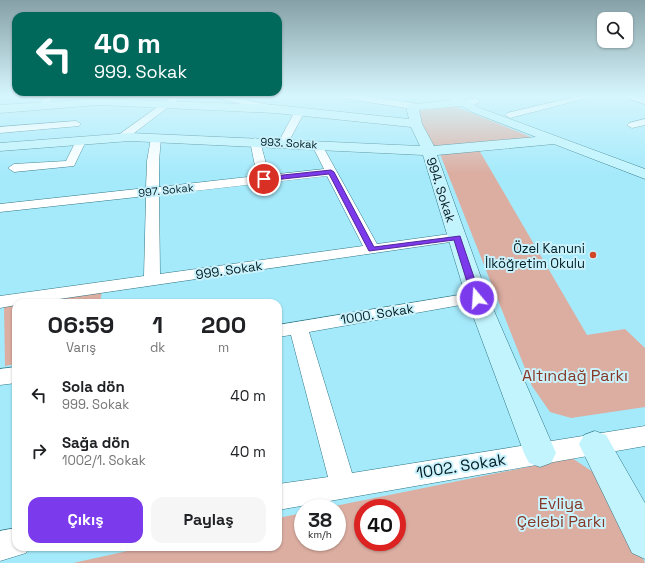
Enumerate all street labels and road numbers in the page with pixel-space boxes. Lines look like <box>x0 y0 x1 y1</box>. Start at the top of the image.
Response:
street label: 993. Sokak <box>260 135 318 151</box>
street label: 994. Sokak <box>422 155 460 225</box>
street label: 997. Sokak <box>138 180 194 200</box>
street label: 999. Sokak <box>195 257 263 283</box>
street label: 1000. Sokak <box>339 300 415 328</box>
street label: 1002. Sokak <box>415 448 508 483</box>

